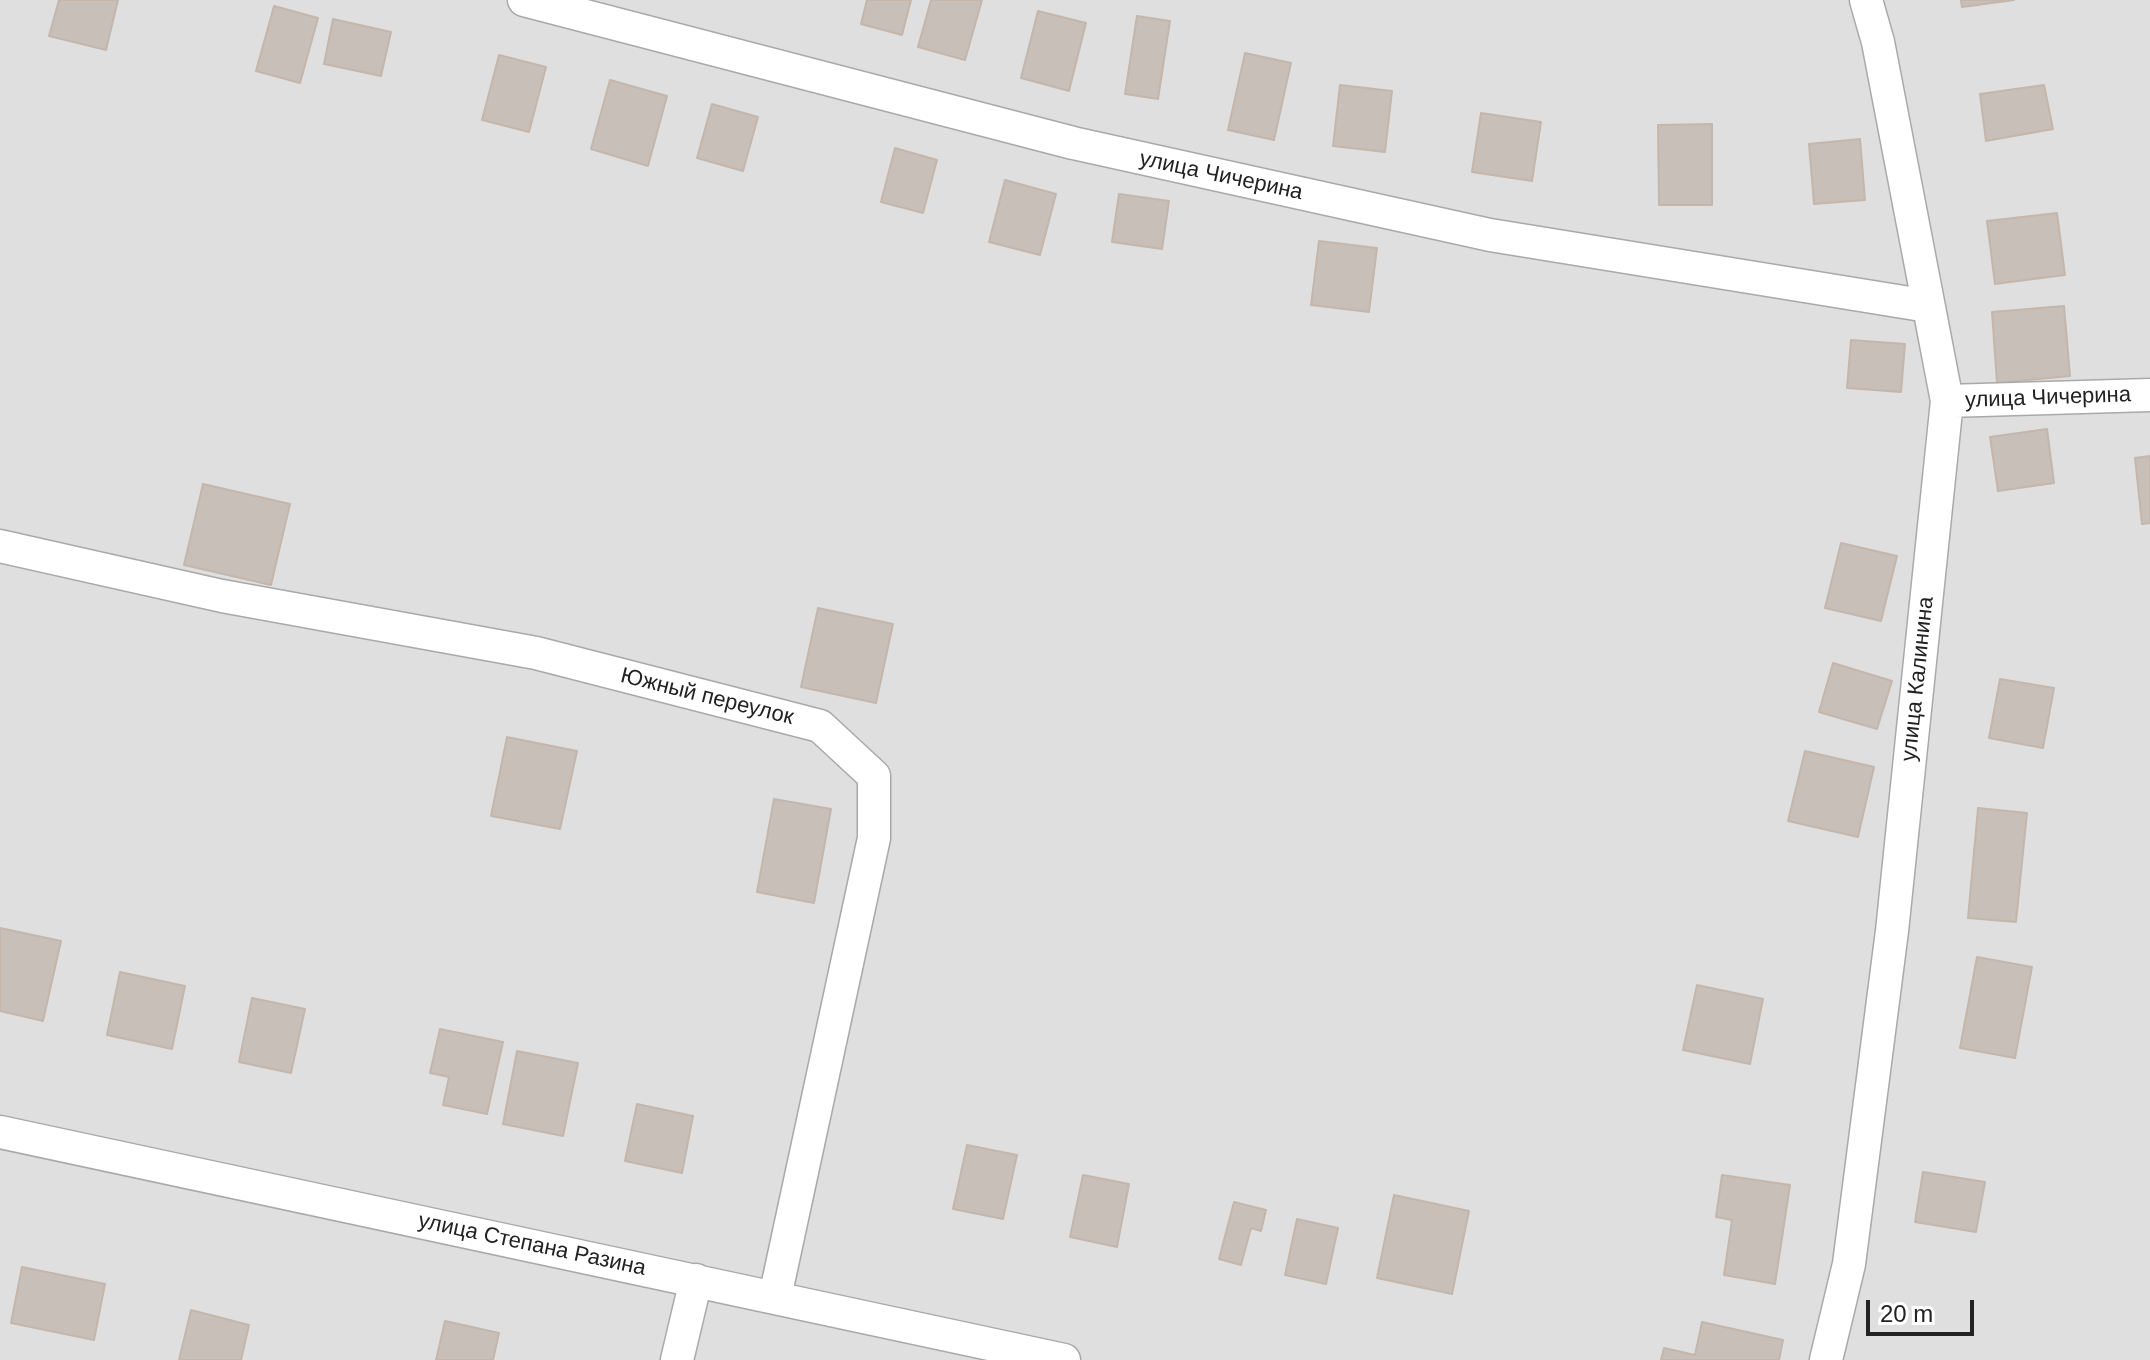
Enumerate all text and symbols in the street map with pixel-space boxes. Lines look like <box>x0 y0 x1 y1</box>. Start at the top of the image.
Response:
street label: улица Чичерина <box>1137 146 1305 206</box>
street label: улица Чичерина <box>1965 382 2131 414</box>
street label: улица Калинина <box>1896 595 1940 763</box>
street label: Южный переулок <box>618 663 796 731</box>
street label: улица Степана Разина <box>416 1208 648 1282</box>
scale bar <box>1870 1284 1978 1334</box>
text: 20 m <box>1880 1300 1933 1327</box>

